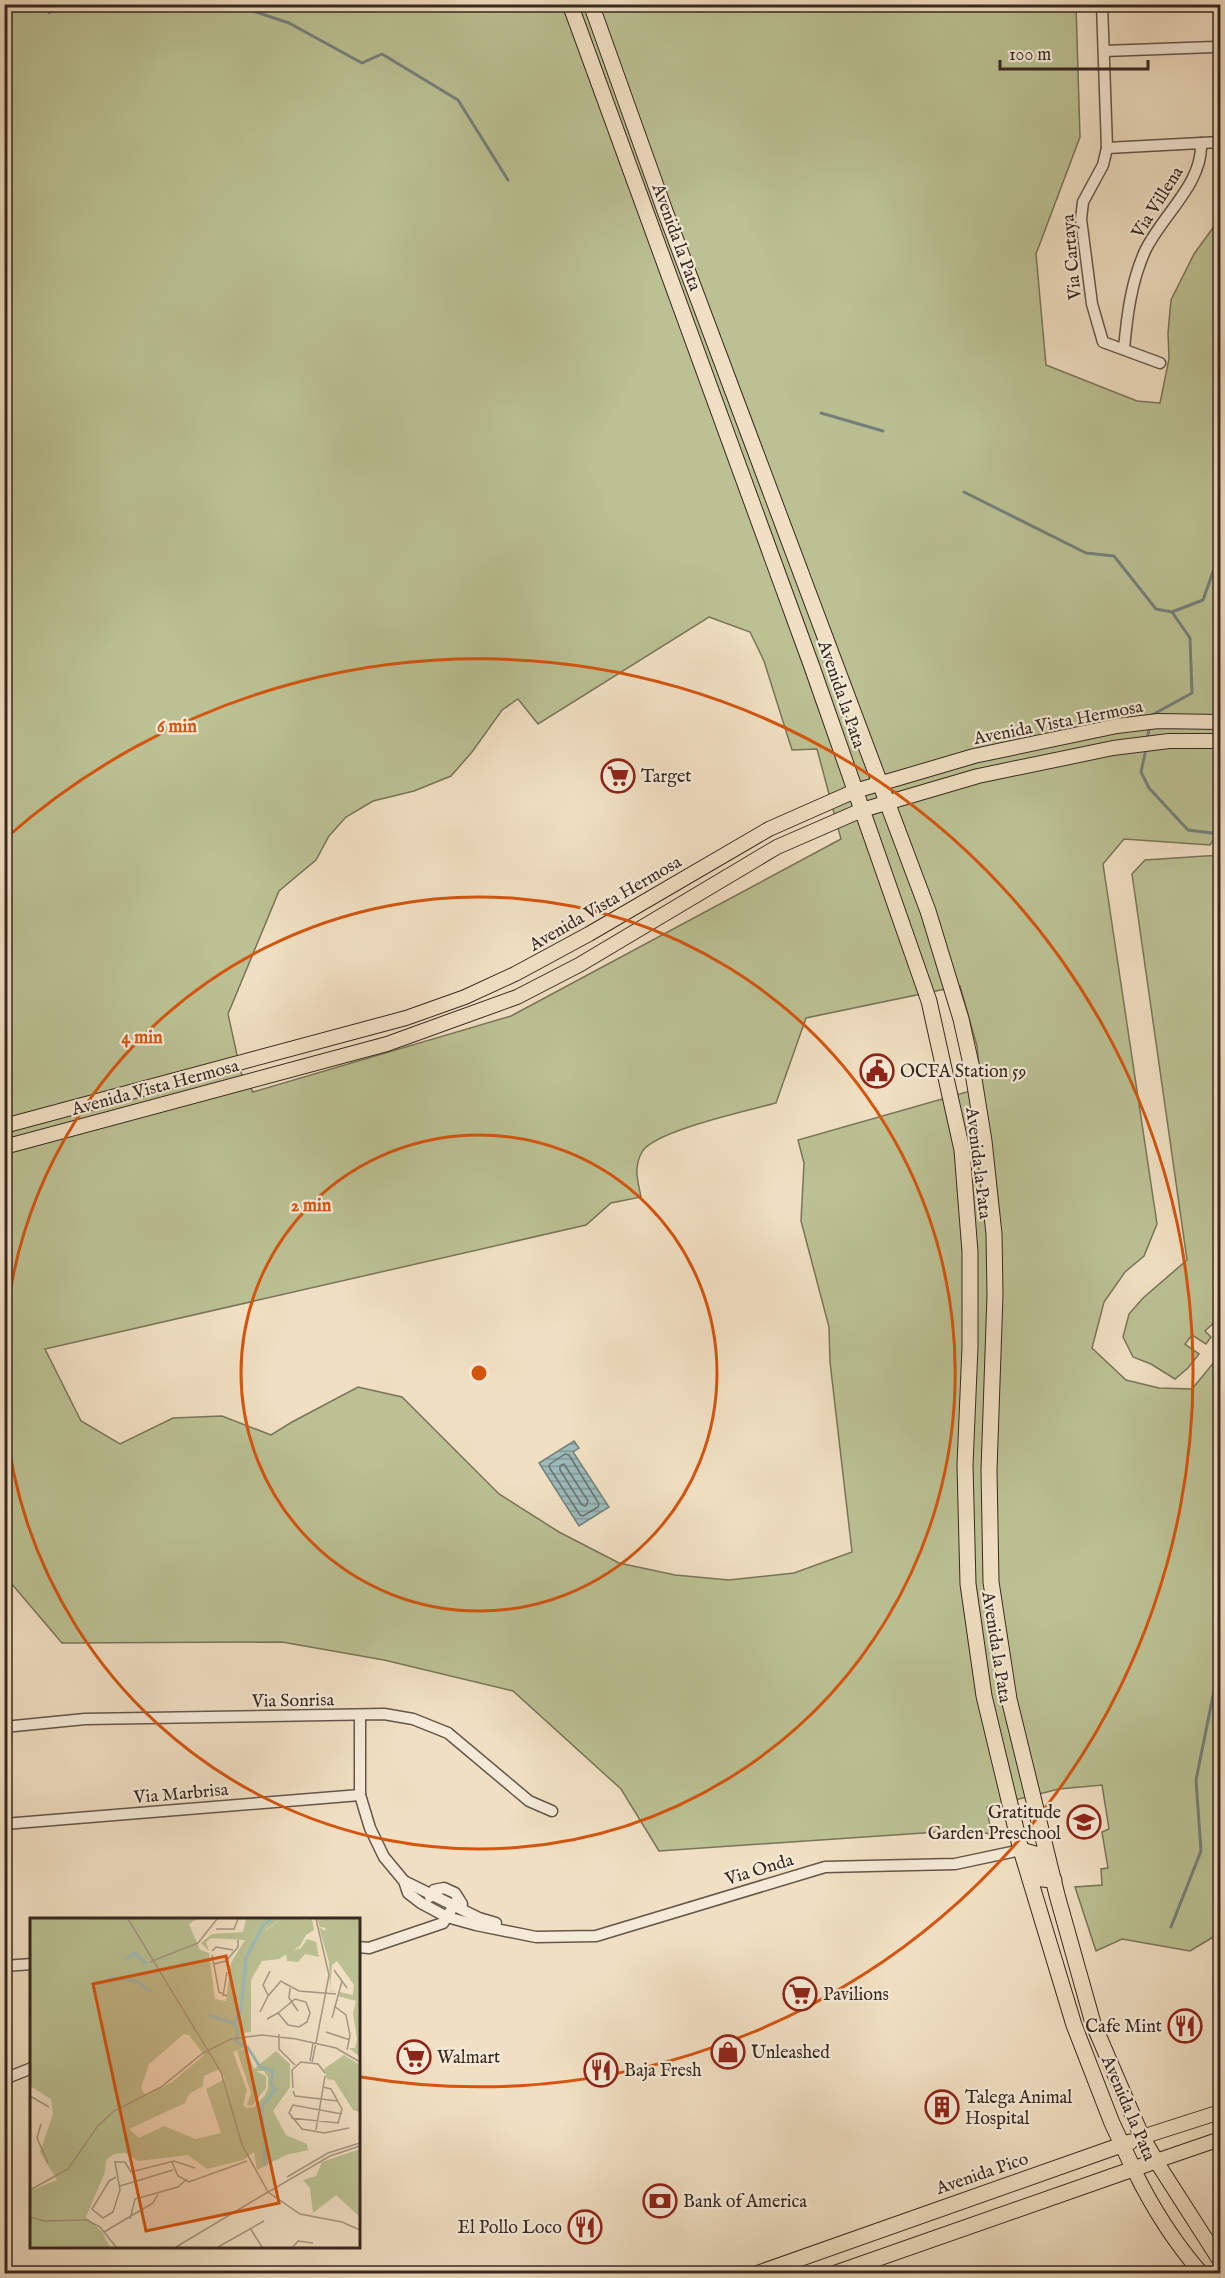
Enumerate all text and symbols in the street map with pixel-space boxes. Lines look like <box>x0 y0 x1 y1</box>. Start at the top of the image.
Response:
scale bar <box>1000 33 1148 71</box>
text: 100 m <box>1009 44 1051 67</box>
street label: Via Villena <box>1127 162 1189 244</box>
street label: Avenida la Pata <box>645 180 706 294</box>
street label: Via Cartaya <box>1057 213 1088 302</box>
street label: Avenida la Pata <box>811 637 870 751</box>
street label: Avenida Vista Hermosa <box>971 696 1145 751</box>
text: 6 min <box>157 716 197 739</box>
supermarket icon: Target <box>600 758 636 794</box>
place label: Target <box>641 766 691 789</box>
street label: Avenida Vista Hermosa <box>525 851 686 958</box>
text: 4 min <box>121 1027 163 1050</box>
public building icon: OCFA Station 59 <box>859 1053 895 1089</box>
street label: Avenida Vista Hermosa <box>68 1055 242 1122</box>
place label: OCFA Station 59 <box>900 1061 1026 1084</box>
street label: Avenida la Pata <box>959 1105 996 1220</box>
text: 2 min <box>291 1195 332 1218</box>
centre of rings <box>469 1363 489 1383</box>
street label: Avenida la Pata <box>975 1589 1016 1705</box>
street label: Via Sonrisa <box>251 1689 335 1714</box>
street label: Via Marbrisa <box>132 1779 230 1810</box>
place label: Gratitude Garden Preschool <box>928 1802 1061 1846</box>
school or university icon: Gratitude Garden Preschool <box>1066 1804 1102 1840</box>
street label: Via Onda <box>722 1849 797 1892</box>
inset map <box>30 1918 360 2248</box>
supermarket icon: Pavilions <box>782 1976 818 2012</box>
place label: Pavilions <box>823 1984 889 2007</box>
restaurant icon: Cafe Mint <box>1167 2008 1203 2044</box>
place label: Cafe Mint <box>1085 2016 1162 2039</box>
shop icon: Unleashed <box>710 2034 746 2070</box>
supermarket icon: Walmart <box>396 2039 432 2075</box>
place label: Unleashed <box>751 2042 830 2065</box>
place label: Walmart <box>437 2047 500 2070</box>
restaurant icon: Baja Fresh <box>583 2052 619 2088</box>
street label: Avenida la Pata <box>1095 2052 1160 2165</box>
place label: Baja Fresh <box>624 2060 702 2083</box>
place label: Talega Animal Hospital <box>965 2087 1072 2131</box>
building icon: Talega Animal Hospital <box>924 2089 960 2125</box>
street label: Avenida Pico <box>932 2148 1032 2201</box>
bank icon: Bank of America <box>642 2183 678 2219</box>
place label: Bank of America <box>683 2191 807 2214</box>
restaurant icon: El Pollo Loco <box>567 2209 603 2245</box>
place label: El Pollo Loco <box>457 2217 562 2240</box>

